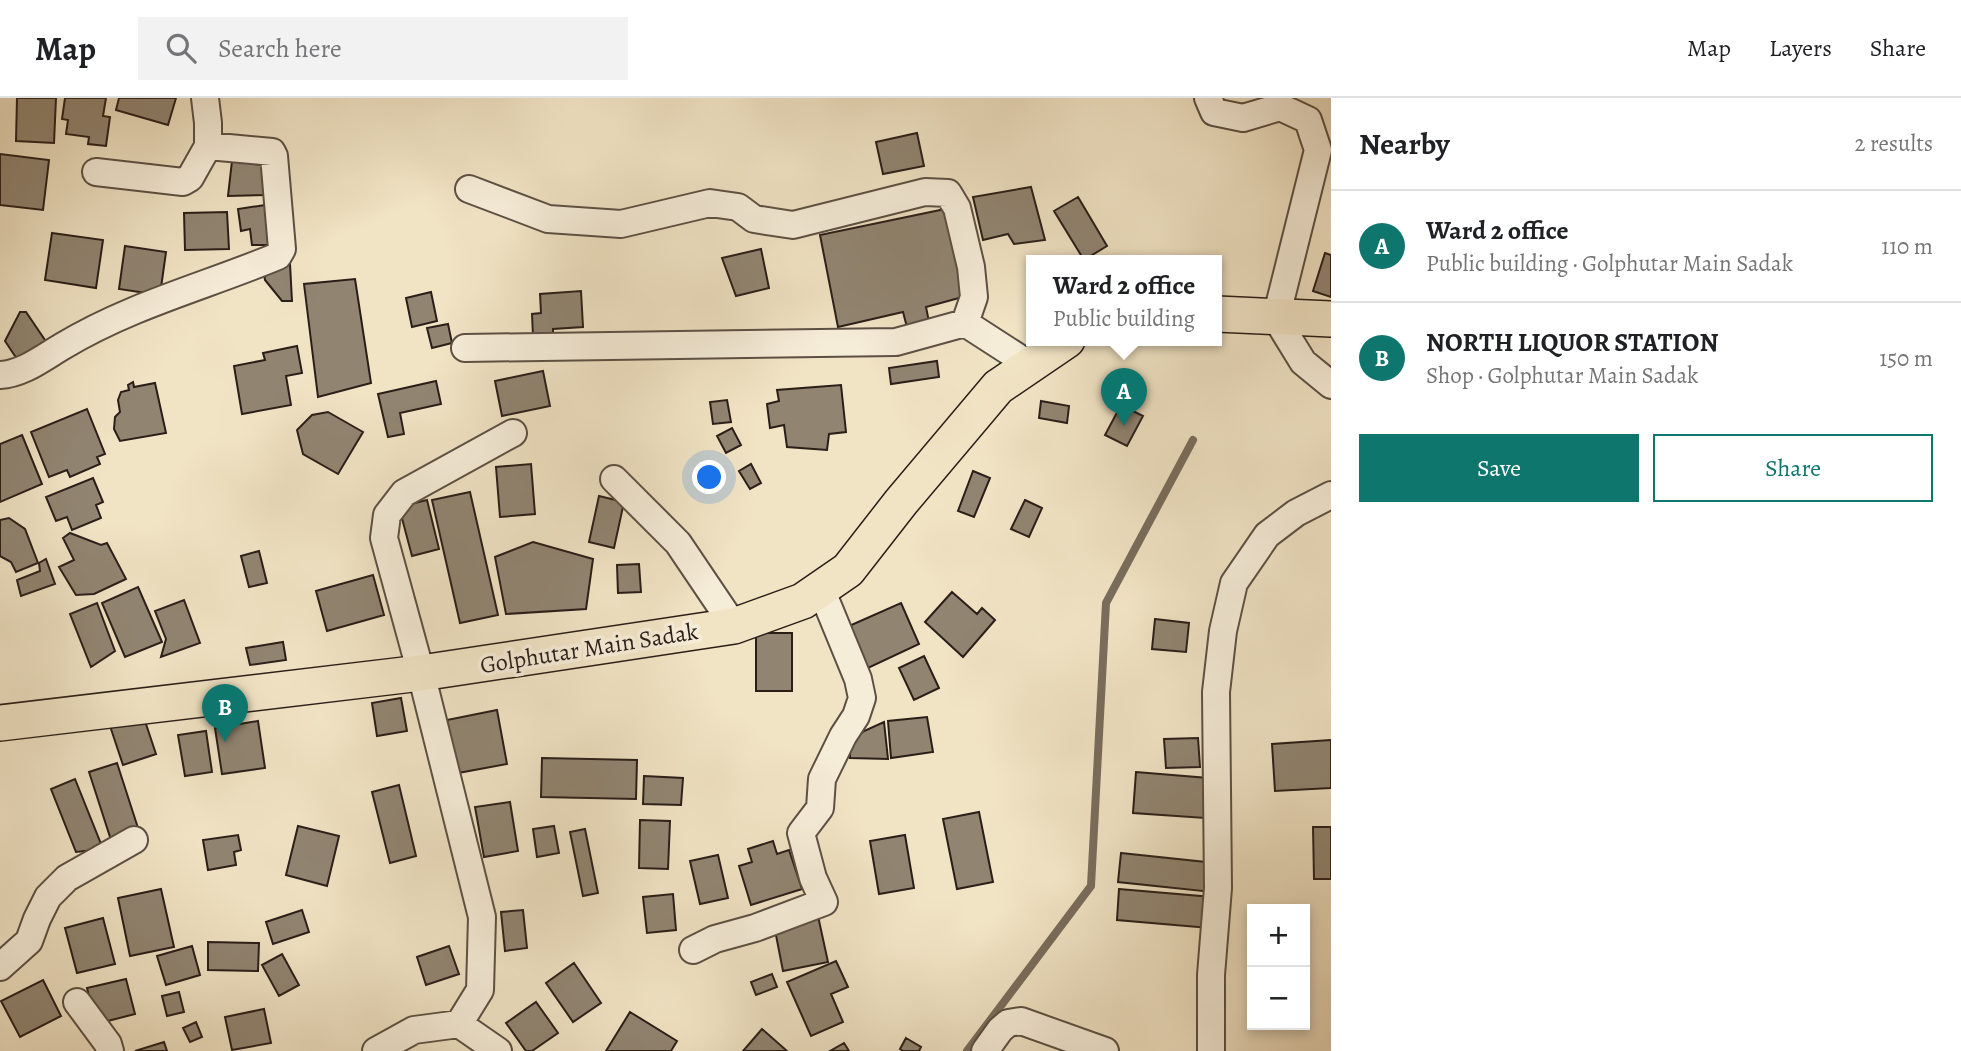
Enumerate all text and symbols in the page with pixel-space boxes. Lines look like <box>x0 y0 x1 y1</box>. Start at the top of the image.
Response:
search box <box>138 17 628 80</box>
text: Map <box>35 26 96 71</box>
icon: search <box>162 29 200 67</box>
text: Search here <box>218 31 342 66</box>
text: Map <box>1687 32 1731 64</box>
text: Layers <box>1769 32 1832 64</box>
text: Share <box>1870 32 1926 64</box>
text: Nearby <box>1359 124 1450 164</box>
text: 2 results <box>1855 128 1933 159</box>
text: Ward 2 office <box>1426 213 1569 248</box>
text: A <box>1375 231 1389 262</box>
text: 110 m <box>1881 231 1933 262</box>
text: Public building · Golphutar Main Sadak <box>1426 248 1793 279</box>
popup <box>1026 255 1222 346</box>
text: Ward 2 office <box>1053 268 1195 303</box>
text: Public building <box>1053 303 1195 334</box>
text: NORTH LIQUOR STATION <box>1426 325 1718 360</box>
text: B <box>1375 343 1389 374</box>
text: 150 m <box>1879 343 1933 374</box>
text: Shop · Golphutar Main Sadak <box>1426 360 1699 391</box>
pin: A <box>1101 368 1147 426</box>
button: Save <box>1359 434 1639 502</box>
button: Share <box>1653 434 1933 502</box>
your location <box>692 460 726 494</box>
street label: Golphutar Main Sadak <box>478 615 700 681</box>
pin: B <box>202 684 248 742</box>
map controls <box>1247 904 1310 1030</box>
button: + <box>1247 904 1310 967</box>
button: − <box>1247 967 1310 1030</box>

